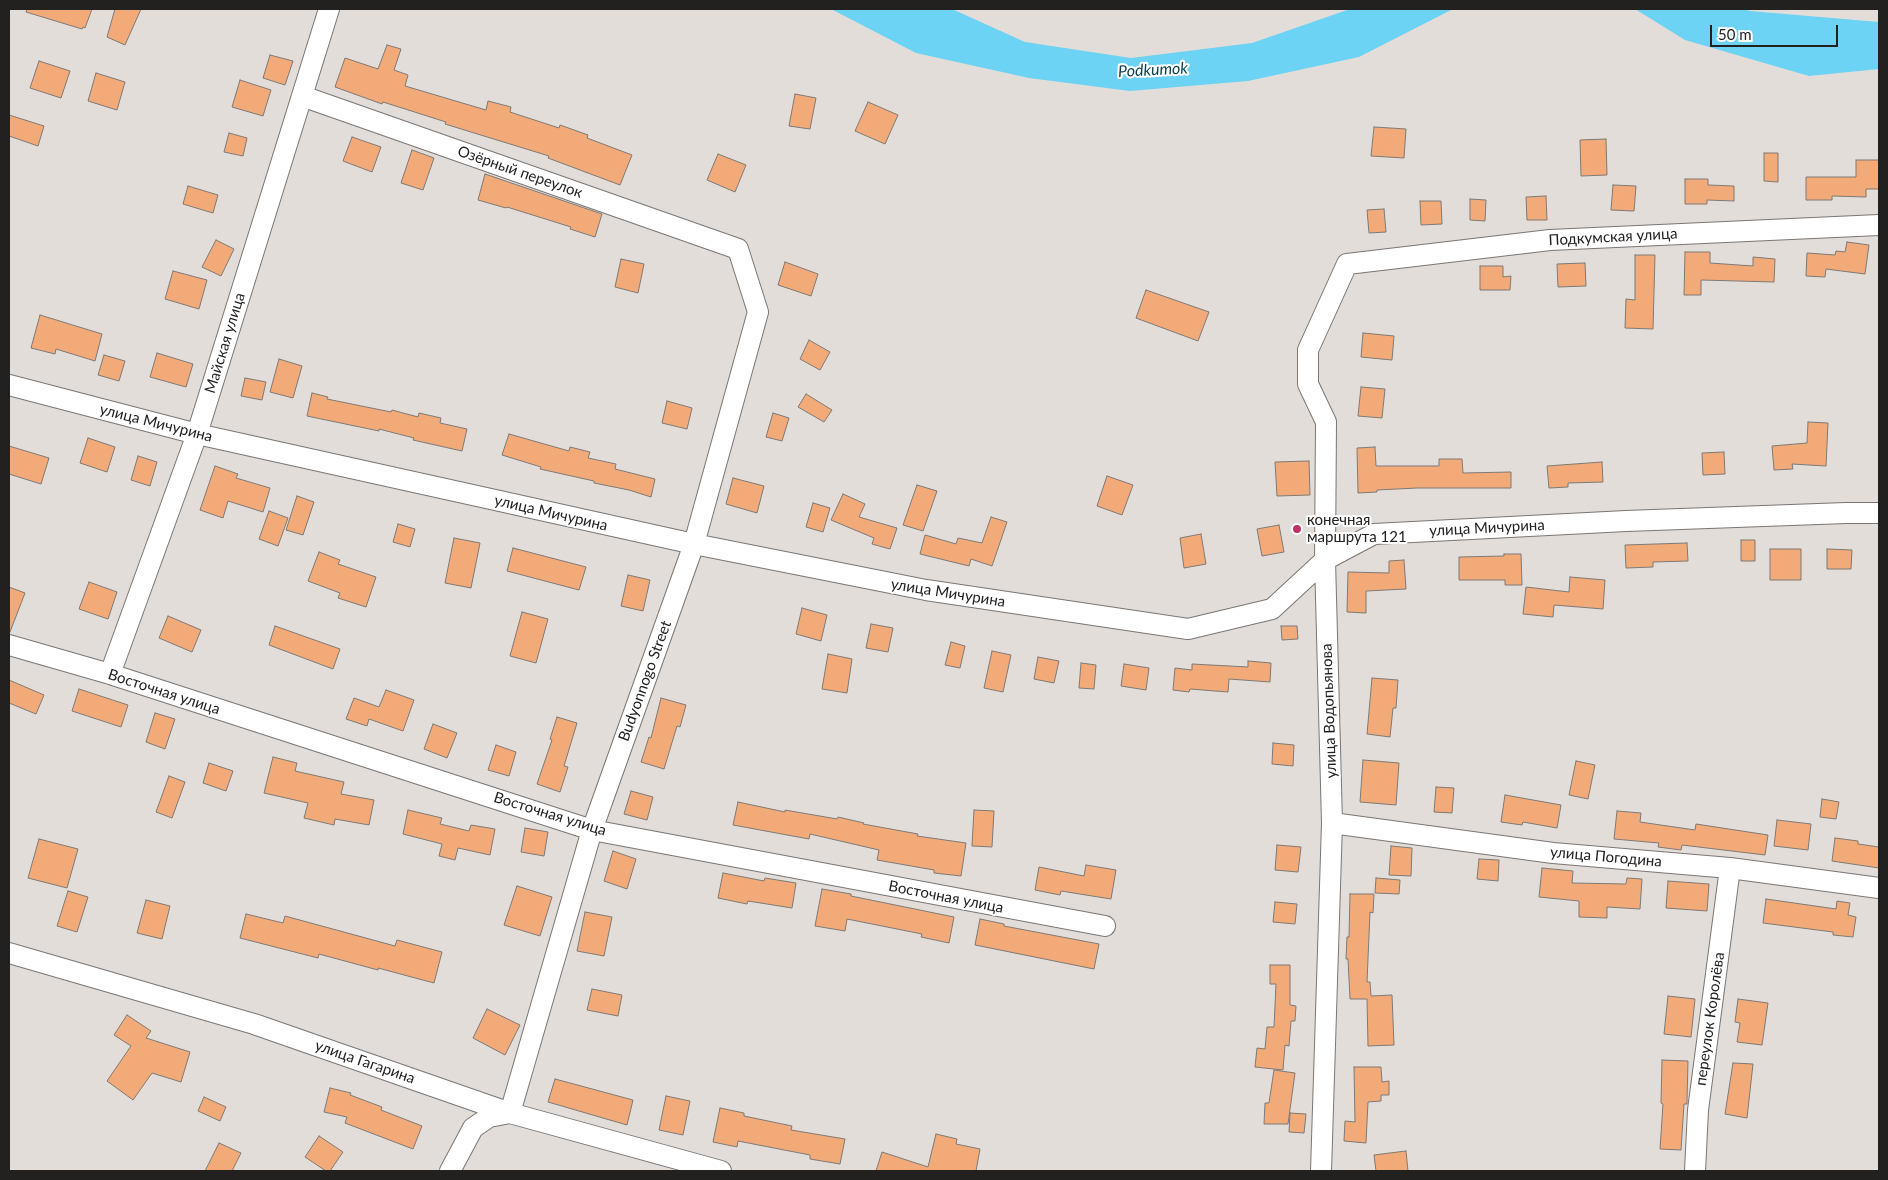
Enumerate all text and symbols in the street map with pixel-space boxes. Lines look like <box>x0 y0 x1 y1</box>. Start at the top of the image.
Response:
scale bar <box>1713 15 1840 47</box>
text: 50 m <box>1718 25 1752 43</box>
water label: Podkumok <box>1118 59 1188 81</box>
street label: Озёрный переулок <box>455 142 585 202</box>
street label: Подкумская улица <box>1548 225 1678 249</box>
street label: Майская улица <box>201 290 249 396</box>
street label: улица Мичурина <box>98 400 214 446</box>
street label: улица Мичурина <box>493 491 609 535</box>
place label: конечная маршрута 121 <box>1307 511 1407 546</box>
street label: улица Мичурина <box>1429 516 1545 540</box>
marker: конечная маршрута 121 <box>1291 523 1303 535</box>
street label: улица Мичурина <box>889 575 1007 611</box>
street label: Budyonnogo Street <box>615 618 675 744</box>
street label: улица Водопьянова <box>1318 643 1340 779</box>
street label: Восточная улица <box>106 665 222 719</box>
street label: Восточная улица <box>491 788 609 840</box>
street label: улица Погодина <box>1549 843 1663 871</box>
street label: Восточная улица <box>887 877 1005 917</box>
street label: переулок Королёва <box>1692 951 1728 1087</box>
street label: улица Гагарина <box>313 1036 417 1088</box>

